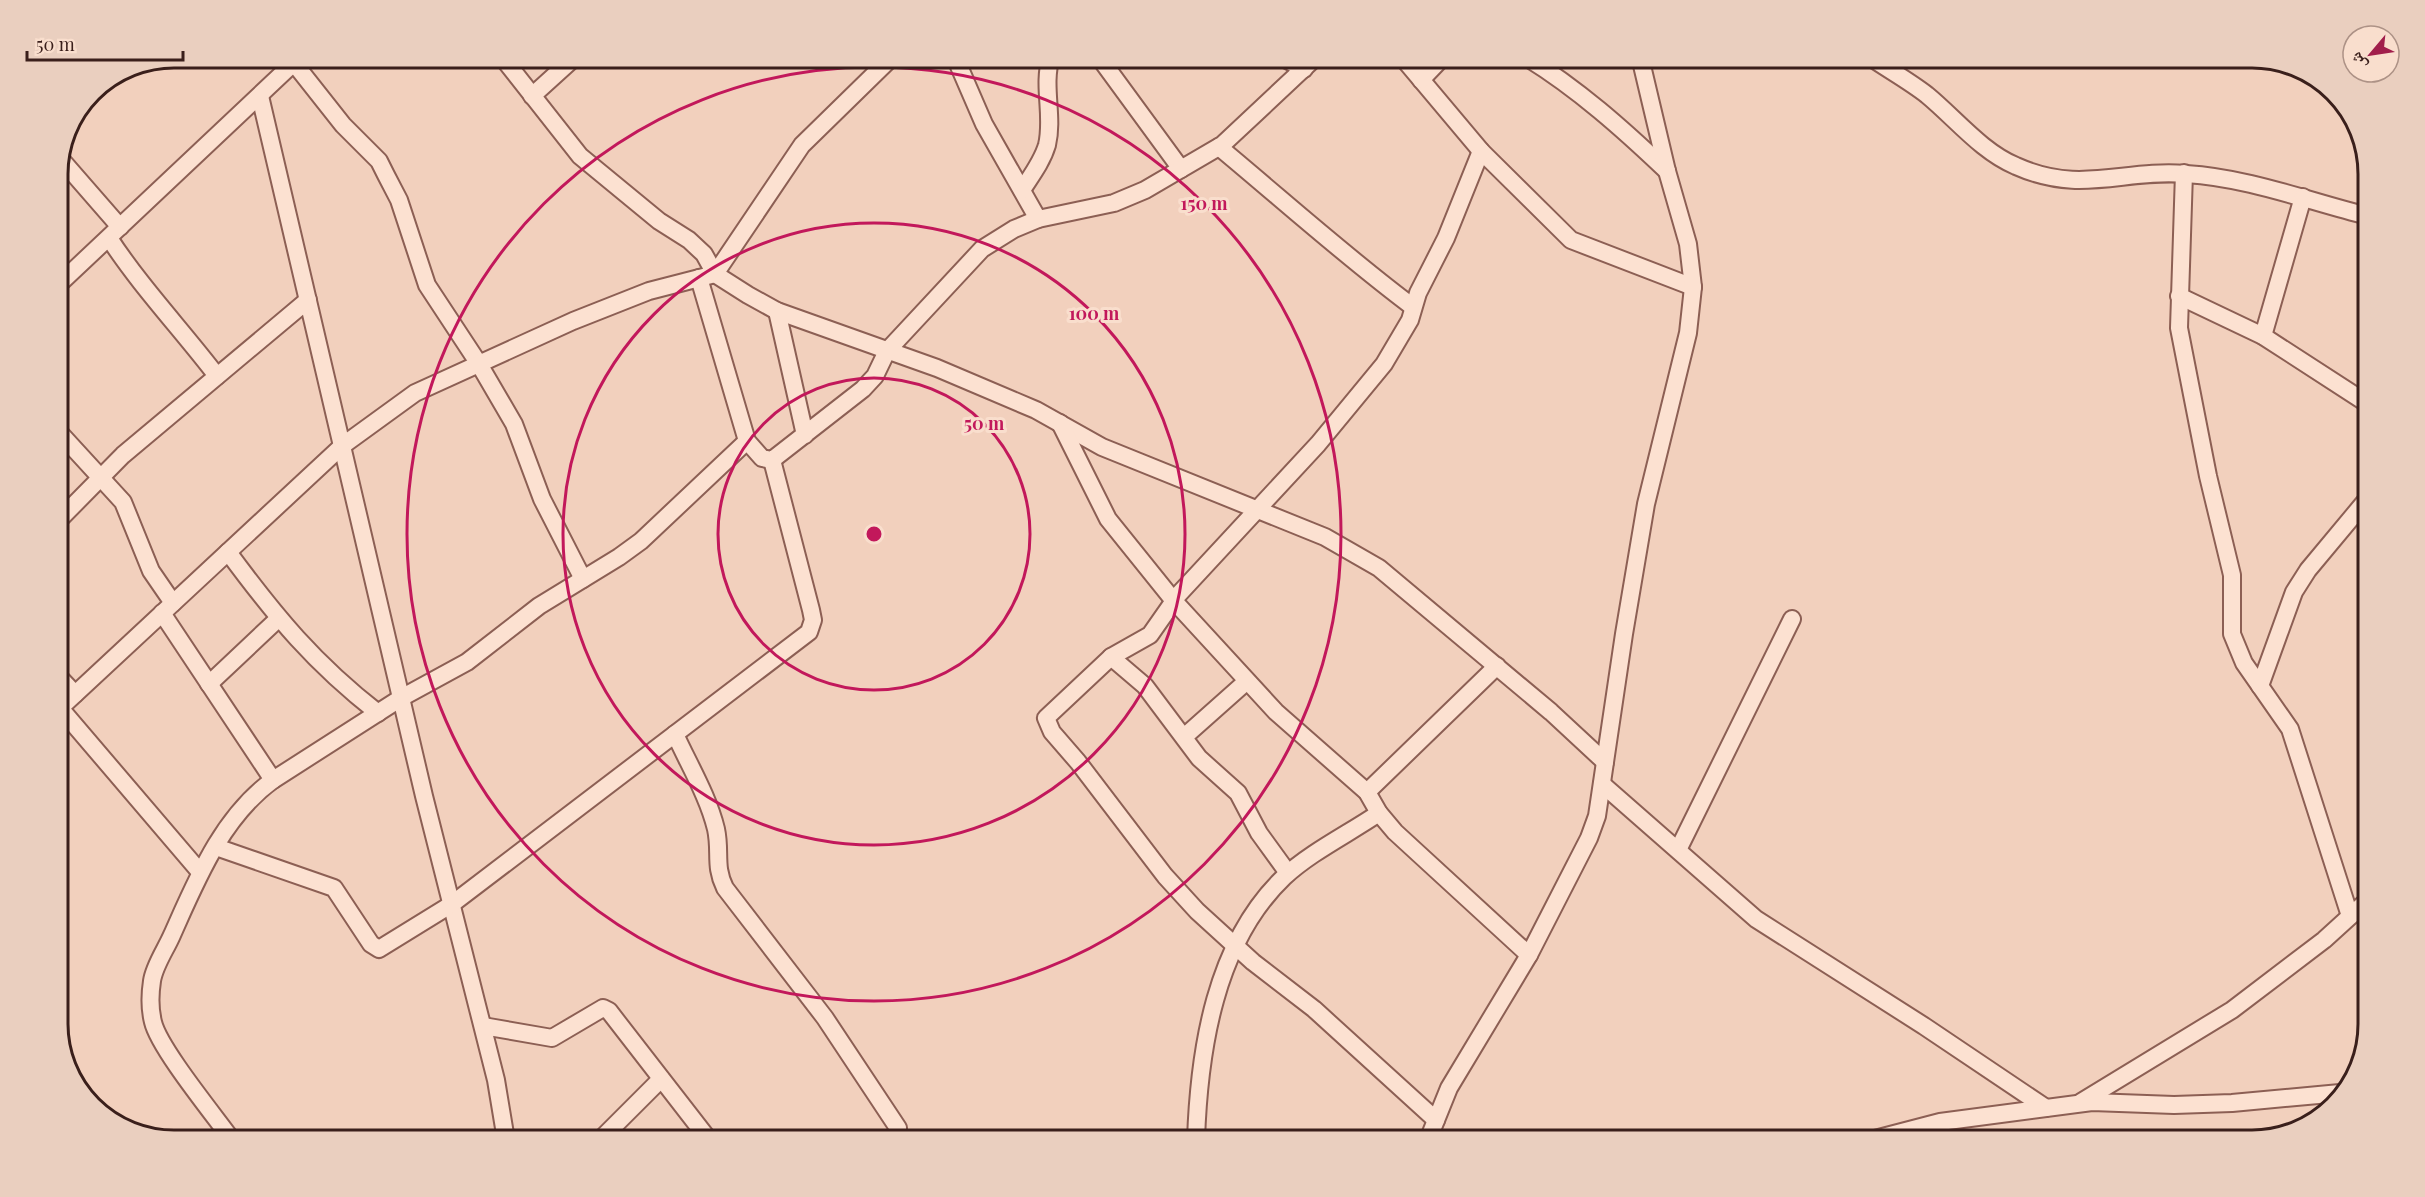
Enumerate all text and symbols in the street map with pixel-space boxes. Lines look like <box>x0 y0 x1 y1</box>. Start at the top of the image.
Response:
scale bar <box>27 24 183 62</box>
north arrow <box>2341 24 2401 84</box>
text: 50 m <box>36 32 75 56</box>
text: ش <box>2344 49 2371 74</box>
text: 150 m <box>1180 191 1228 215</box>
text: 100 m <box>1069 301 1120 325</box>
text: 50 m <box>964 411 1005 435</box>
centre of rings <box>864 524 884 544</box>

